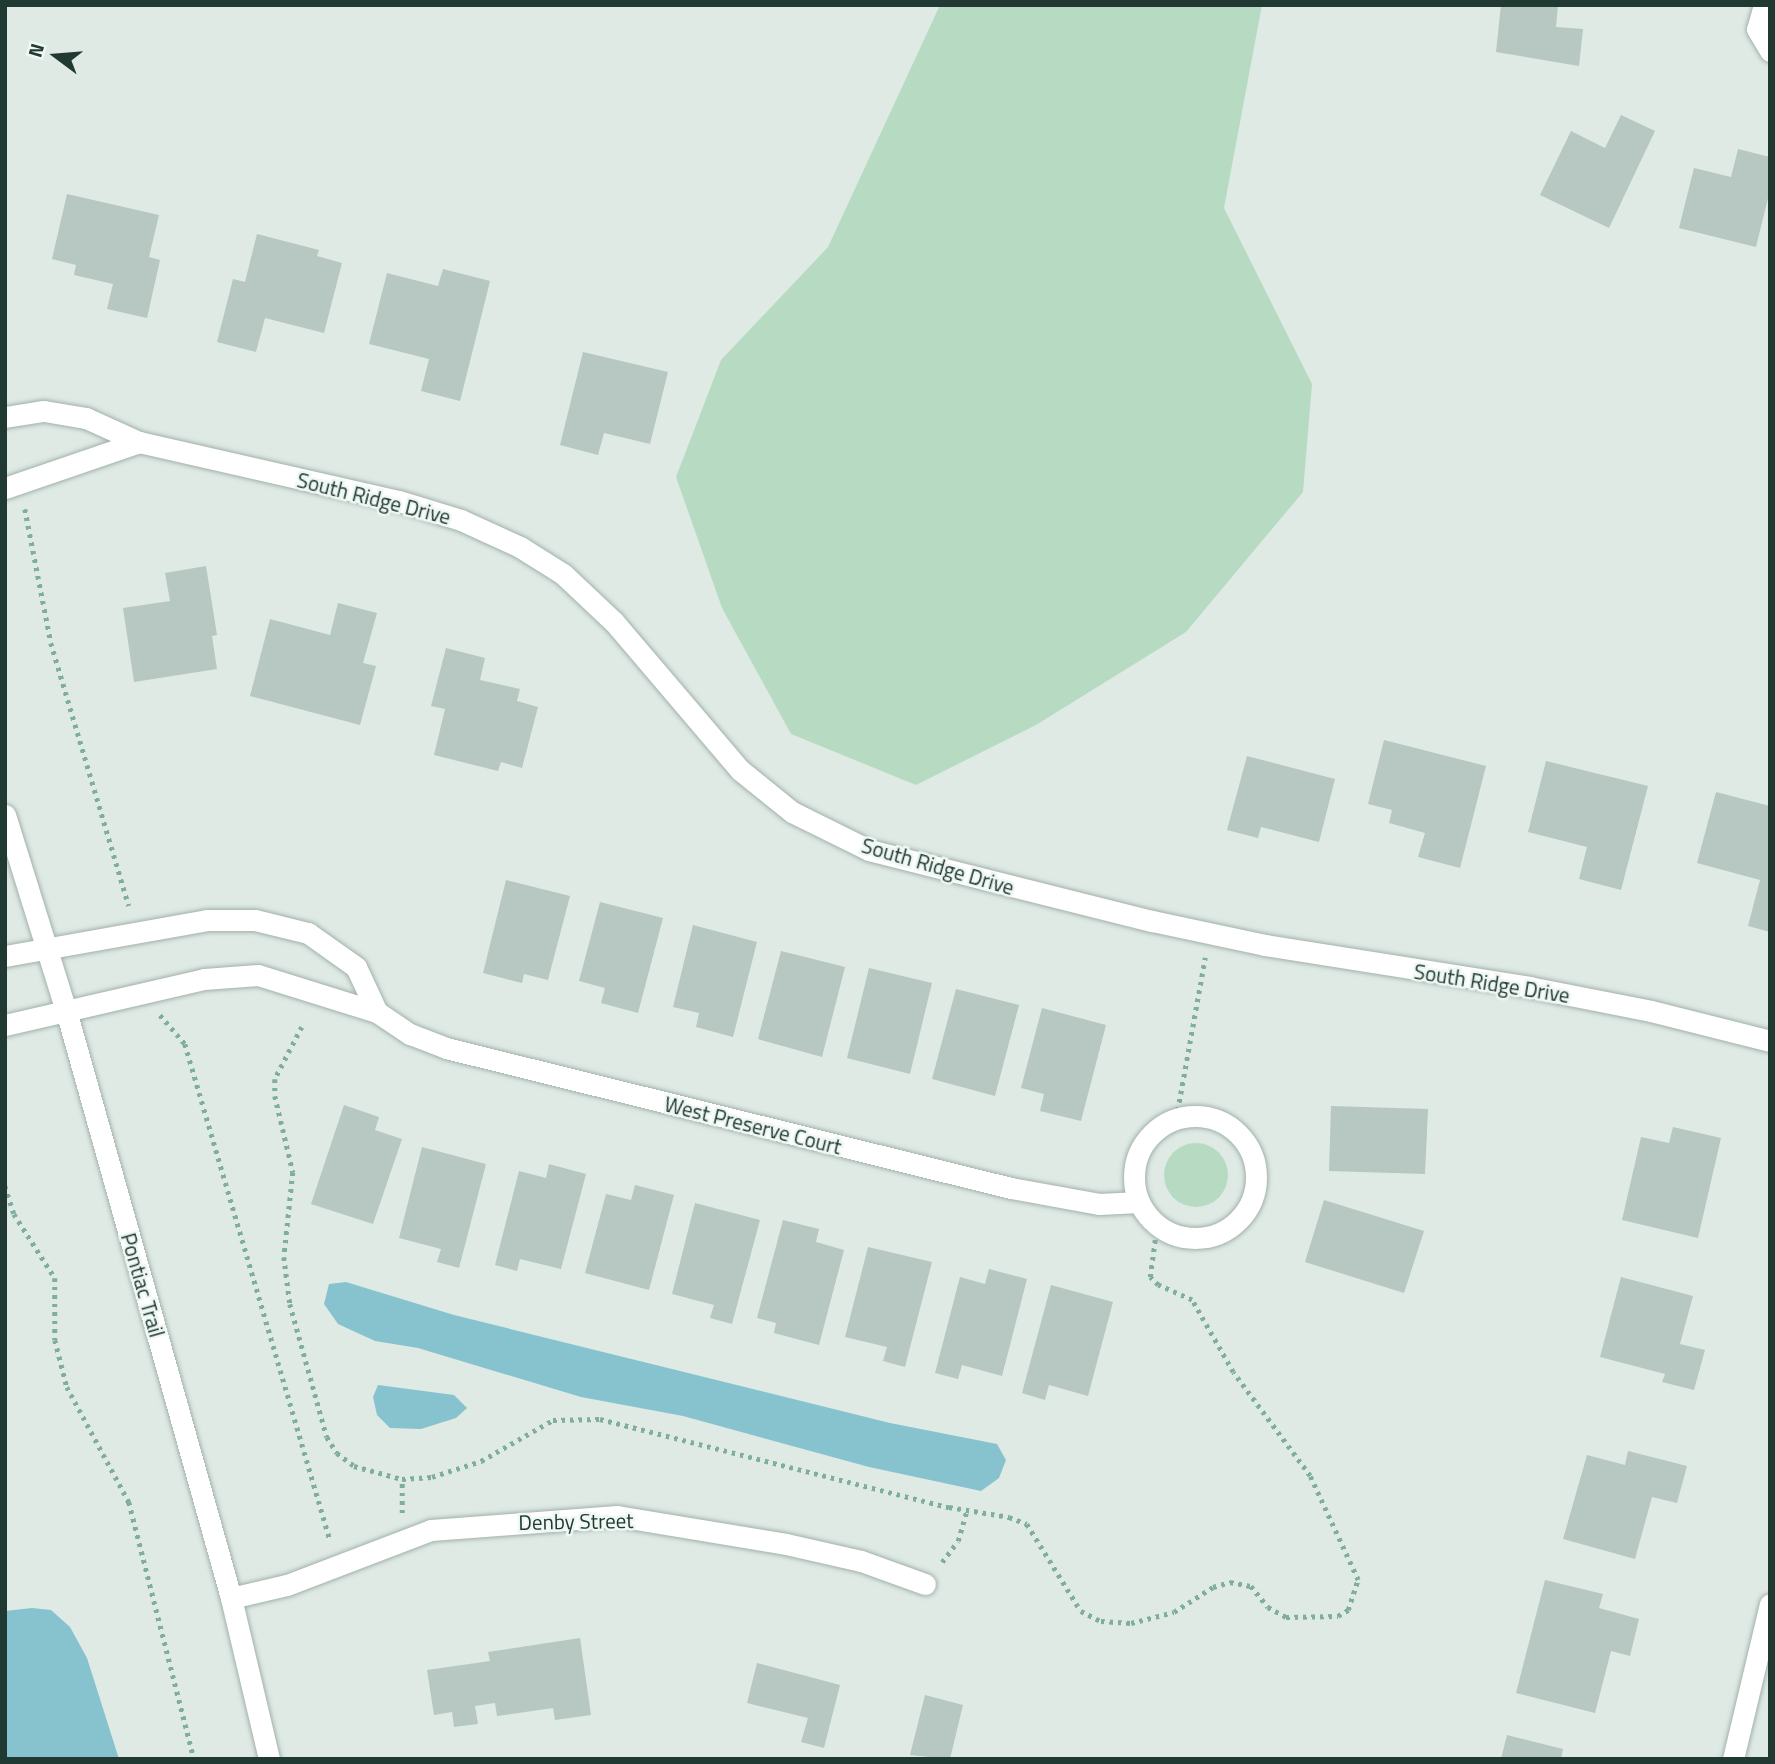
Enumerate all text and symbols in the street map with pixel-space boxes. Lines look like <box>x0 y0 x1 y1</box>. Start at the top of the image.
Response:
north arrow <box>21 21 91 91</box>
text: N <box>20 40 51 60</box>
street label: South Ridge Drive <box>295 467 453 529</box>
street label: South Ridge Drive <box>859 832 1017 900</box>
street label: South Ridge Drive <box>1412 958 1572 1008</box>
street label: West Preserve Court <box>662 1091 844 1159</box>
street label: Pontiac Trail <box>116 1230 170 1340</box>
street label: Denby Street <box>518 1507 634 1535</box>

